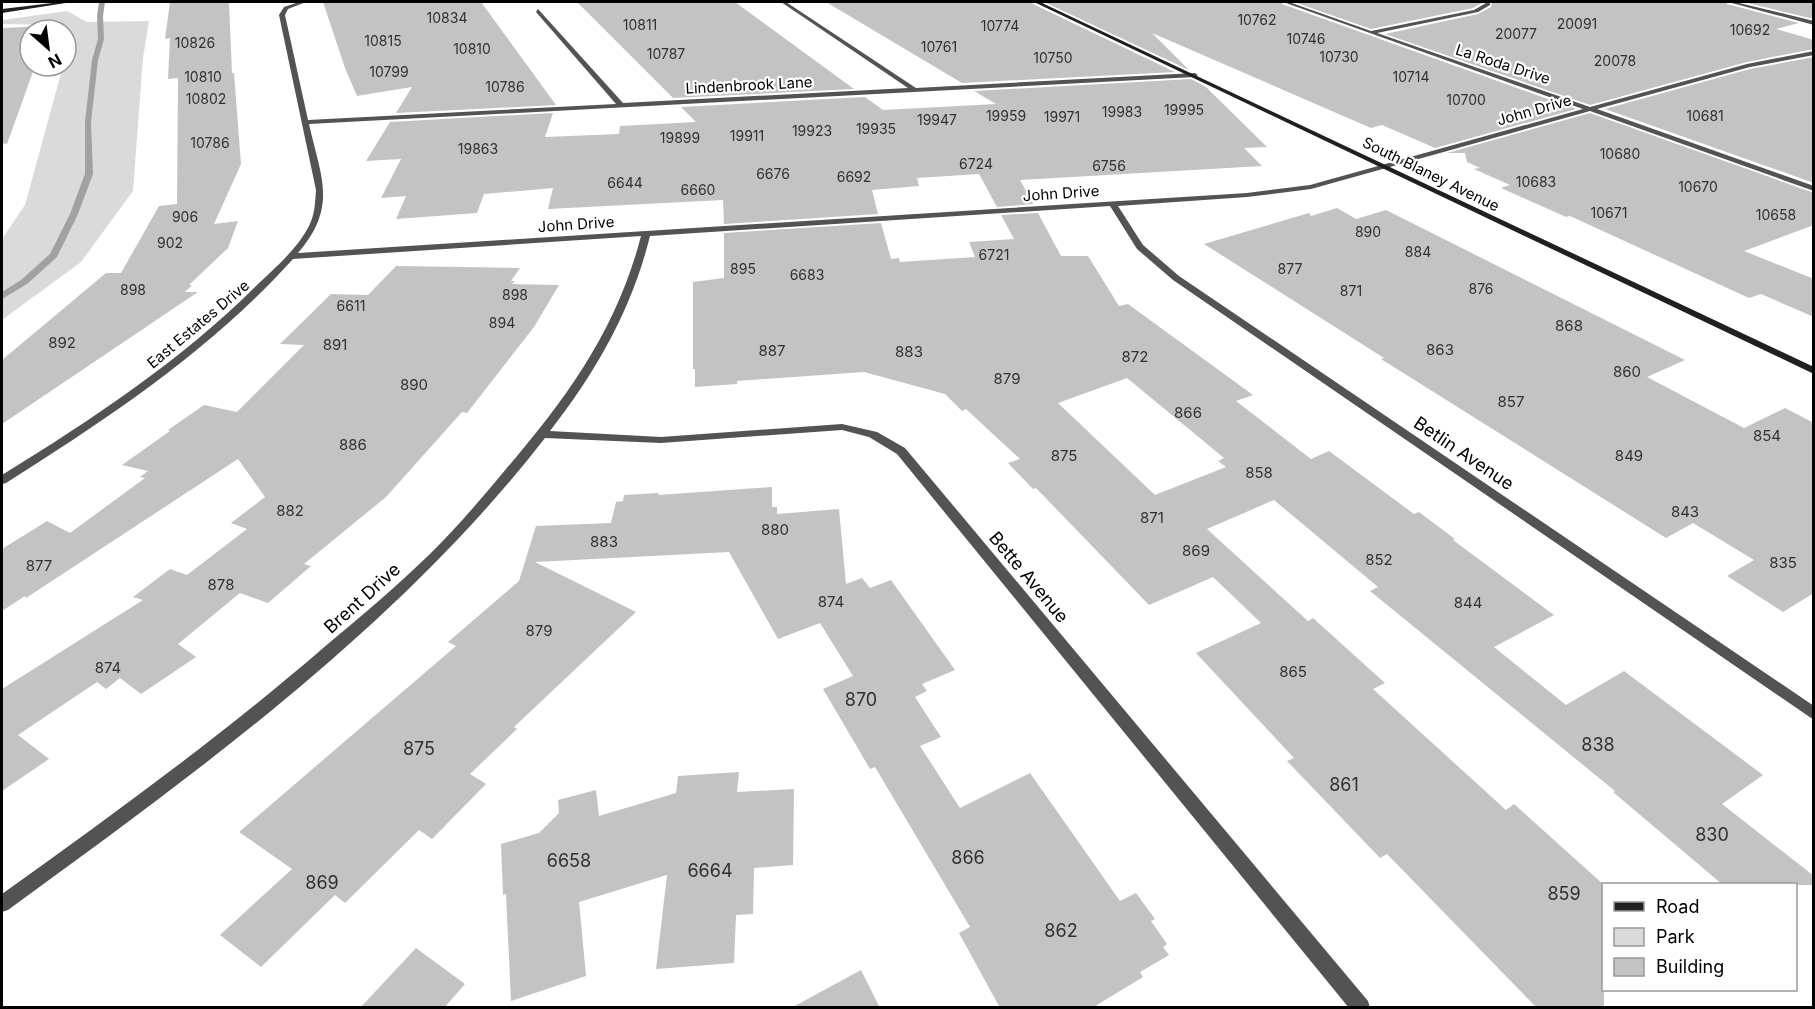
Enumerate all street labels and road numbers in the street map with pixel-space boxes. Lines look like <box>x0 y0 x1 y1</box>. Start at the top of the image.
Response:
street label: La Roda Drive <box>1453 40 1553 88</box>
street label: Lindenbrook Lane <box>685 72 813 98</box>
street label: John Drive <box>1495 90 1573 130</box>
street label: South Blaney Avenue <box>1359 133 1503 215</box>
street label: John Drive <box>1022 181 1100 205</box>
street label: John Drive <box>537 212 615 236</box>
street label: East Estates Drive <box>143 276 253 372</box>
street label: Betlin Avenue <box>1410 412 1518 494</box>
street label: Bette Avenue <box>985 527 1073 627</box>
street label: Brent Drive <box>320 558 404 638</box>

